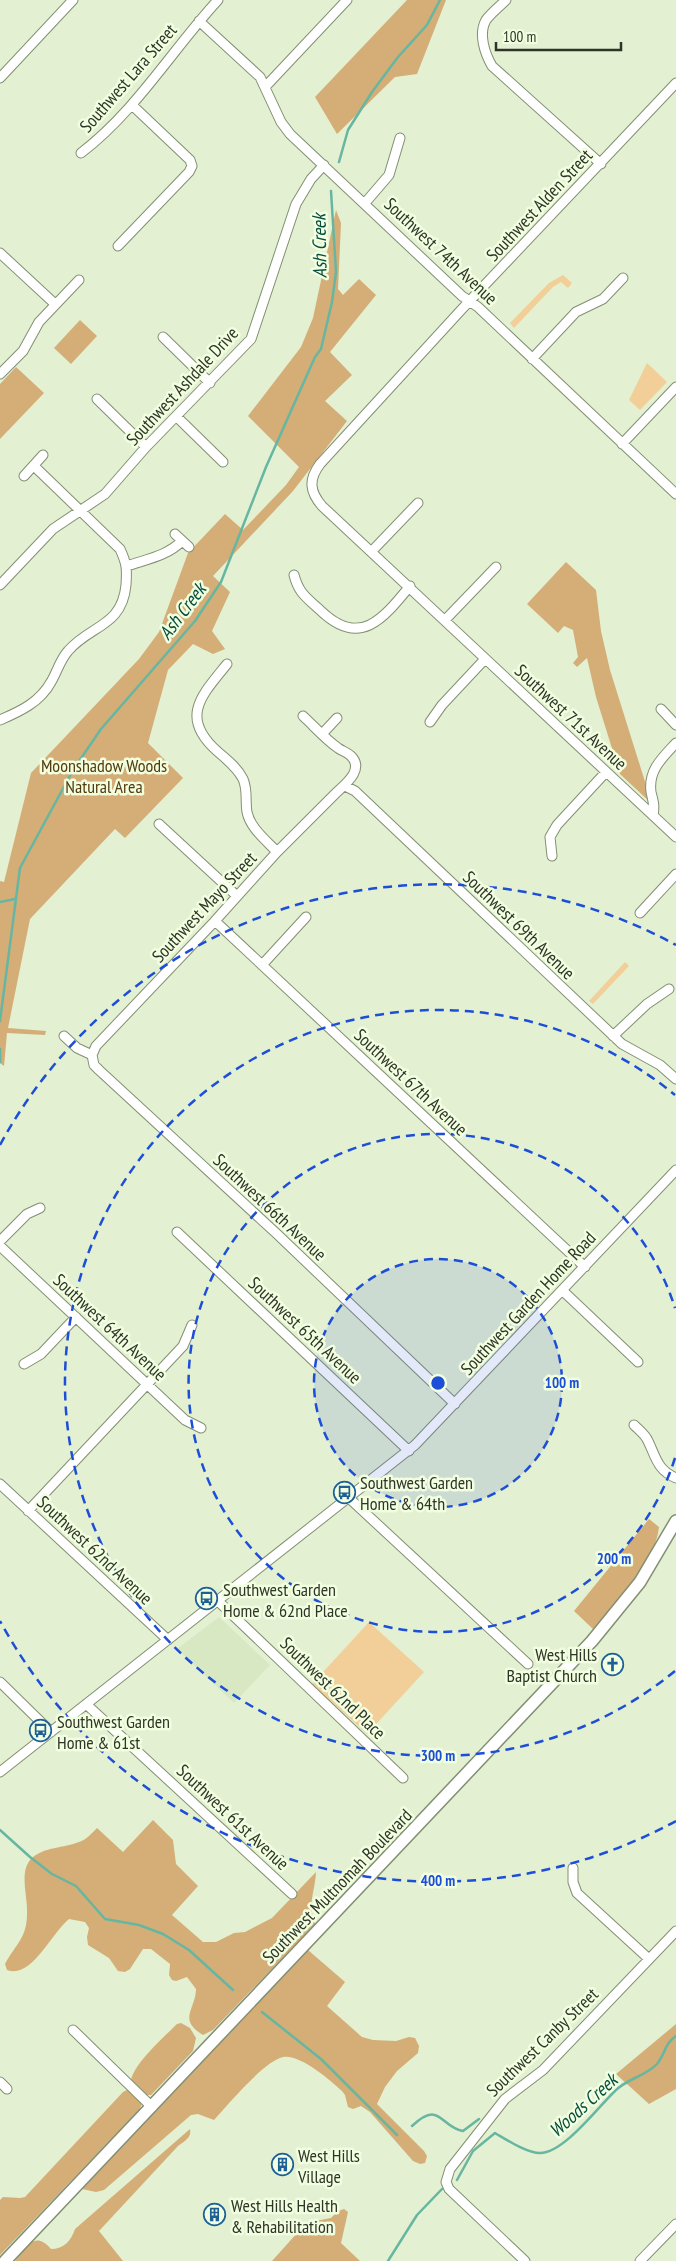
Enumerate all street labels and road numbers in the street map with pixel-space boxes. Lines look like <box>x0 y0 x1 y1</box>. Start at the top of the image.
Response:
street label: Southwest Lara Street <box>75 19 181 137</box>
street label: Southwest Alden Street <box>481 144 597 266</box>
street label: Southwest 74th Avenue <box>379 193 503 309</box>
street label: Southwest Ashdale Drive <box>121 322 243 450</box>
street label: Southwest 71st Avenue <box>510 659 632 775</box>
street label: Southwest Mayo Street <box>147 847 261 967</box>
street label: Southwest 69th Avenue <box>458 866 580 984</box>
street label: Southwest 67th Avenue <box>350 1024 472 1140</box>
street label: Southwest 66th Avenue <box>208 1149 332 1265</box>
street label: Southwest Garden Home Road <box>456 1226 600 1380</box>
street label: Southwest 64th Avenue <box>48 1269 172 1385</box>
street label: Southwest 65th Avenue <box>243 1272 367 1388</box>
street label: Southwest 62nd Avenue <box>32 1491 158 1609</box>
street label: Southwest 62nd Place <box>275 1632 391 1744</box>
street label: Southwest 61st Avenue <box>172 1759 294 1875</box>
street label: Southwest Multnomah Boulevard <box>257 1804 417 1968</box>
street label: Southwest Canby Street <box>481 1983 603 2101</box>

